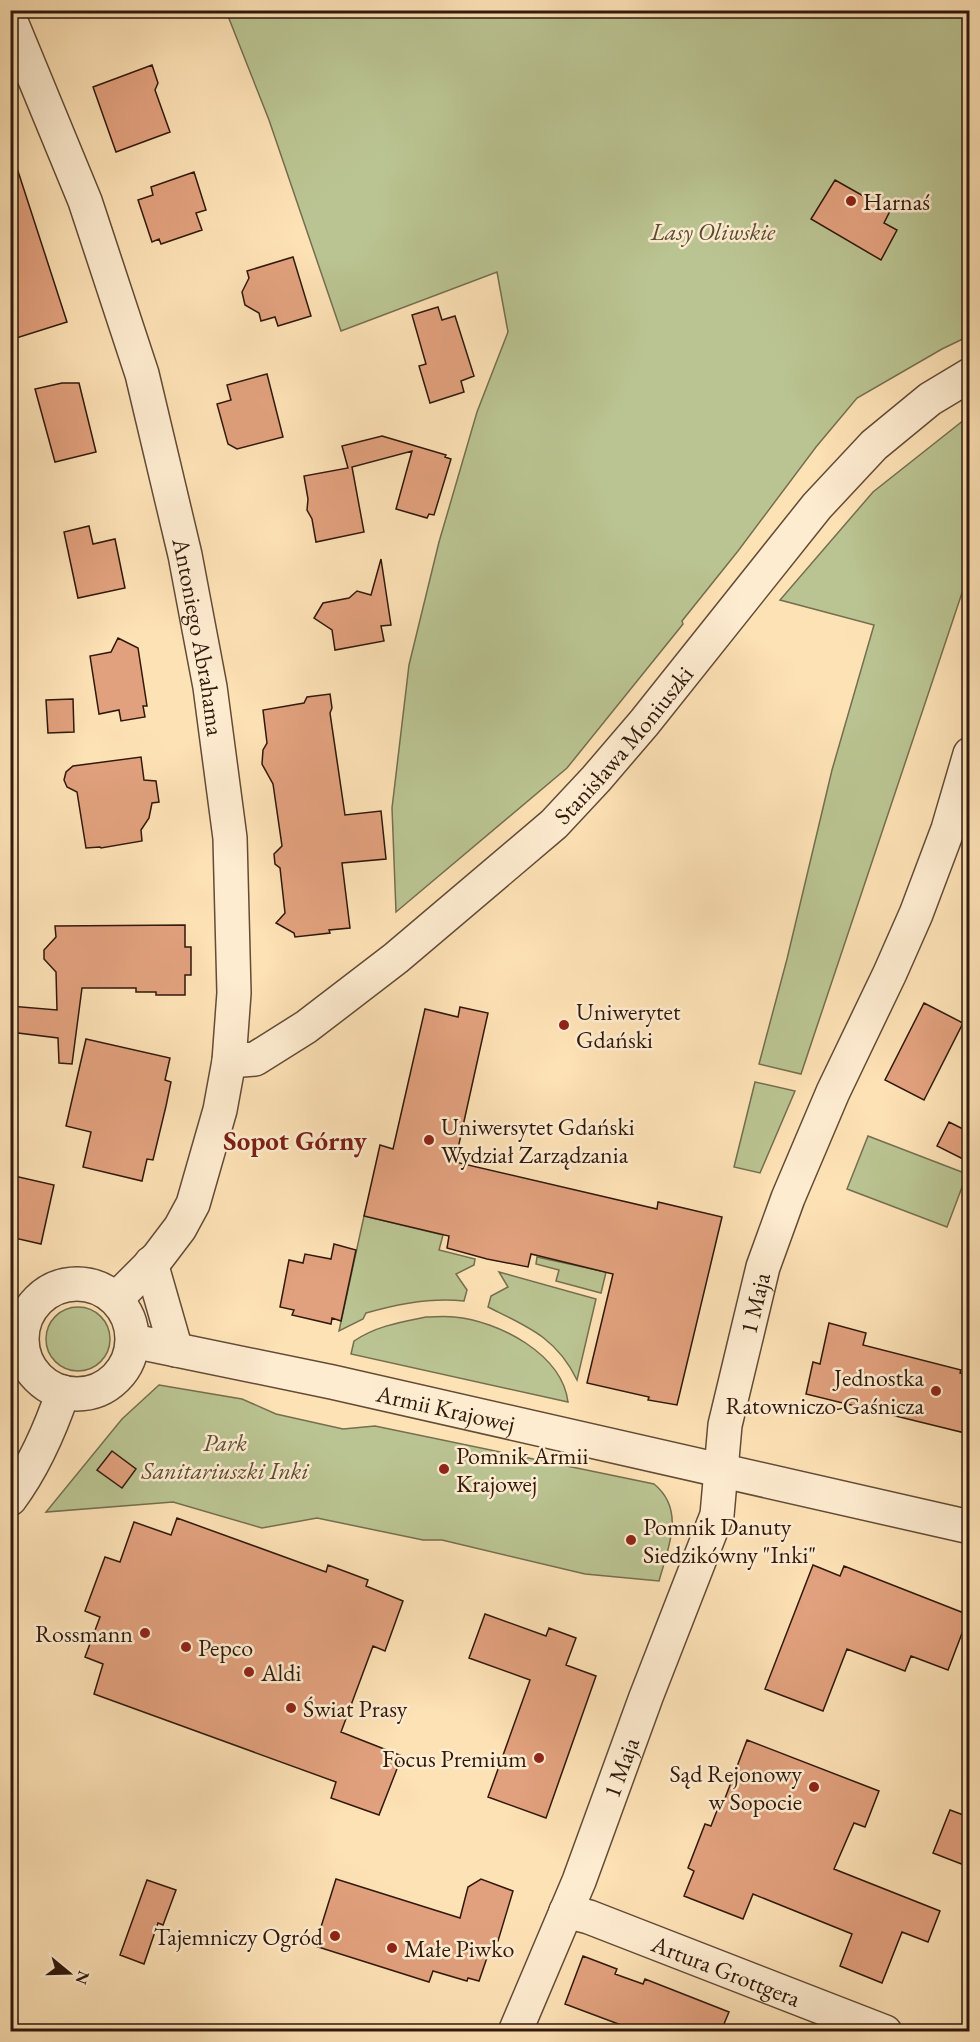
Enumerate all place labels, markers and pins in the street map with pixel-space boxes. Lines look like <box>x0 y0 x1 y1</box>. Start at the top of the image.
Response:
place label: Harnaś <box>863 186 930 217</box>
marker: Harnaś <box>844 194 858 208</box>
place label: Uniwerytet Gdański <box>576 996 681 1055</box>
marker: Uniwerytet Gdański <box>557 1018 571 1032</box>
place label: Uniwersytet Gdański Wydział Zarządzania <box>441 1111 635 1170</box>
marker: Uniwersytet Gdański Wydział Zarządzania <box>422 1133 436 1147</box>
place label: Jednostka Ratowniczo-Gaśnicza <box>725 1362 924 1421</box>
marker: Jednostka Ratowniczo-Gaśnicza <box>929 1384 943 1398</box>
place label: Pomnik Armii Krajowej <box>456 1440 588 1499</box>
marker: Pomnik Armii Krajowej <box>437 1462 451 1476</box>
place label: Pomnik Danuty Siedzikówny "Inki" <box>643 1511 816 1570</box>
marker: Pomnik Danuty Siedzikówny "Inki" <box>624 1533 638 1547</box>
place label: Rossmann <box>35 1618 133 1649</box>
marker: Rossmann <box>138 1626 152 1640</box>
place label: Pepco <box>198 1632 253 1663</box>
marker: Pepco <box>179 1640 193 1654</box>
place label: Aldi <box>260 1657 302 1688</box>
marker: Aldi <box>242 1665 256 1679</box>
place label: Świat Prasy <box>303 1693 408 1724</box>
marker: Świat Prasy <box>284 1701 298 1715</box>
place label: Focus Premium <box>382 1743 527 1774</box>
marker: Focus Premium <box>532 1751 546 1765</box>
place label: Sąd Rejonowy w Sopocie <box>669 1758 802 1817</box>
marker: Sąd Rejonowy w Sopocie <box>807 1780 821 1794</box>
place label: Tajemniczy Ogród <box>154 1921 324 1952</box>
marker: Tajemniczy Ogród <box>328 1929 342 1943</box>
place label: Małe Piwko <box>404 1933 514 1964</box>
marker: Małe Piwko <box>385 1941 399 1955</box>

